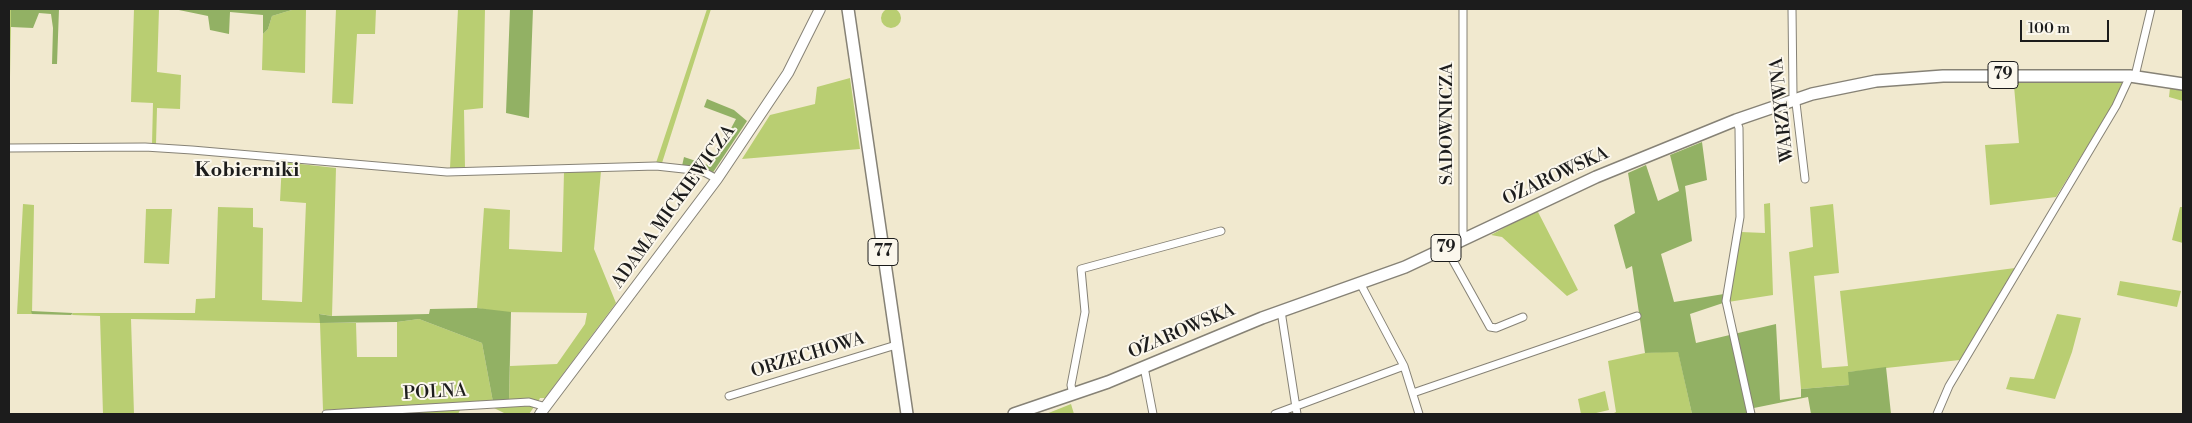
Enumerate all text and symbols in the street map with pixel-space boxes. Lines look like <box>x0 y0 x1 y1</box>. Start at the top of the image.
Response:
scale bar <box>2022 10 2111 42</box>
text: 100 m <box>2028 19 2070 38</box>
street label: WARZYWNA <box>1767 57 1799 163</box>
road number: 79 <box>1988 62 2018 88</box>
street label: SADOWNICZA <box>1437 63 1459 185</box>
street label: ADAMA MICKIEWICZA <box>607 121 741 293</box>
street label: OŻAROWSKA <box>1500 143 1612 211</box>
district label: Kobierniki <box>195 159 299 183</box>
road number: 79 <box>1431 234 1461 262</box>
road number: 77 <box>868 238 898 266</box>
street label: OŻAROWSKA <box>1125 300 1239 364</box>
street label: ORZECHOWA <box>749 328 867 384</box>
street label: POLNA <box>402 381 468 405</box>

